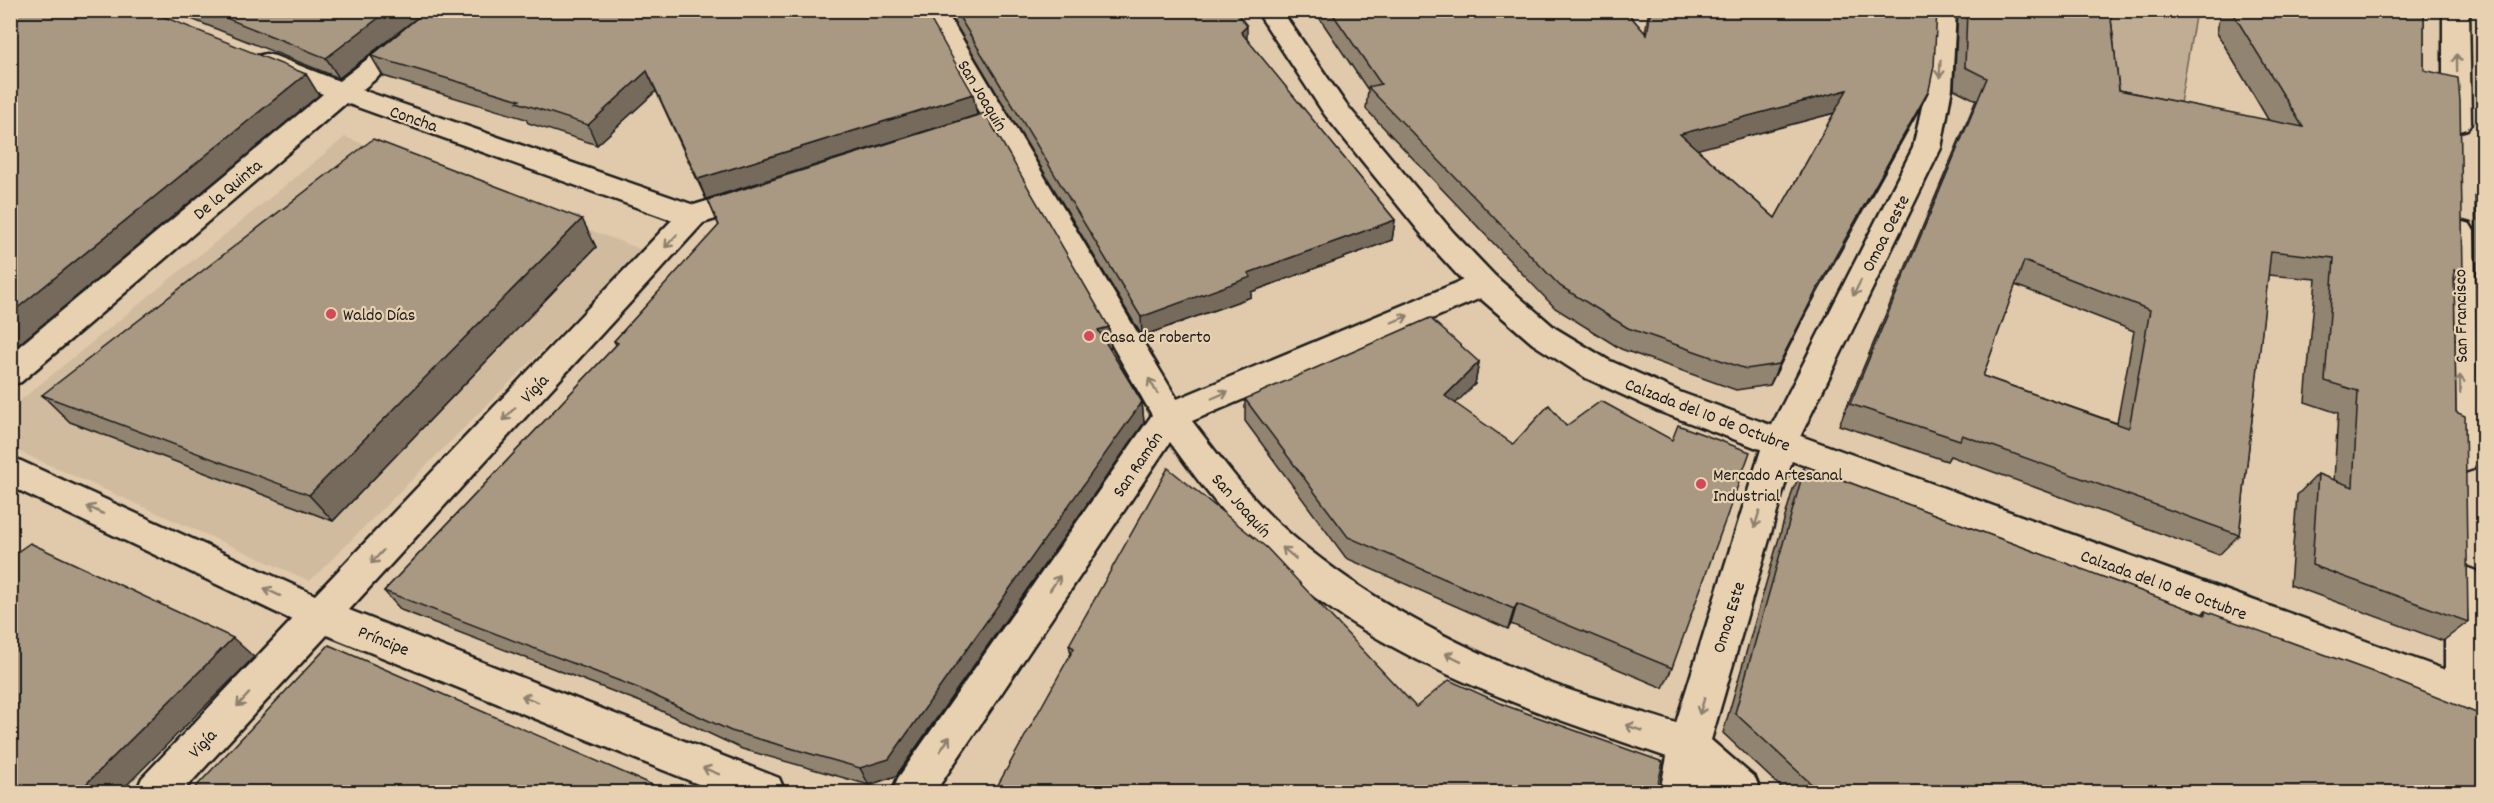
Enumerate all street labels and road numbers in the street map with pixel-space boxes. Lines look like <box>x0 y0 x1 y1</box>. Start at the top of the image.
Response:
street label: San Joaquín <box>950 56 1012 137</box>
street label: Concha <box>386 101 441 140</box>
street label: De la Quinta <box>189 154 269 227</box>
street label: Omoa Oeste <box>1857 191 1917 277</box>
street label: San Francisco <box>2449 269 2476 363</box>
street label: Vigía <box>516 369 556 410</box>
street label: Calzada del 10 de Octubre <box>1621 373 1794 459</box>
street label: San Ramón <box>1108 427 1170 503</box>
street label: San Joaquín <box>1204 469 1276 544</box>
street label: Calzada del 10 de Octubre <box>2076 545 2250 628</box>
street label: Omoa Este <box>1708 579 1753 657</box>
street label: Príncipe <box>354 621 412 664</box>
street label: Vigía <box>184 724 224 765</box>

